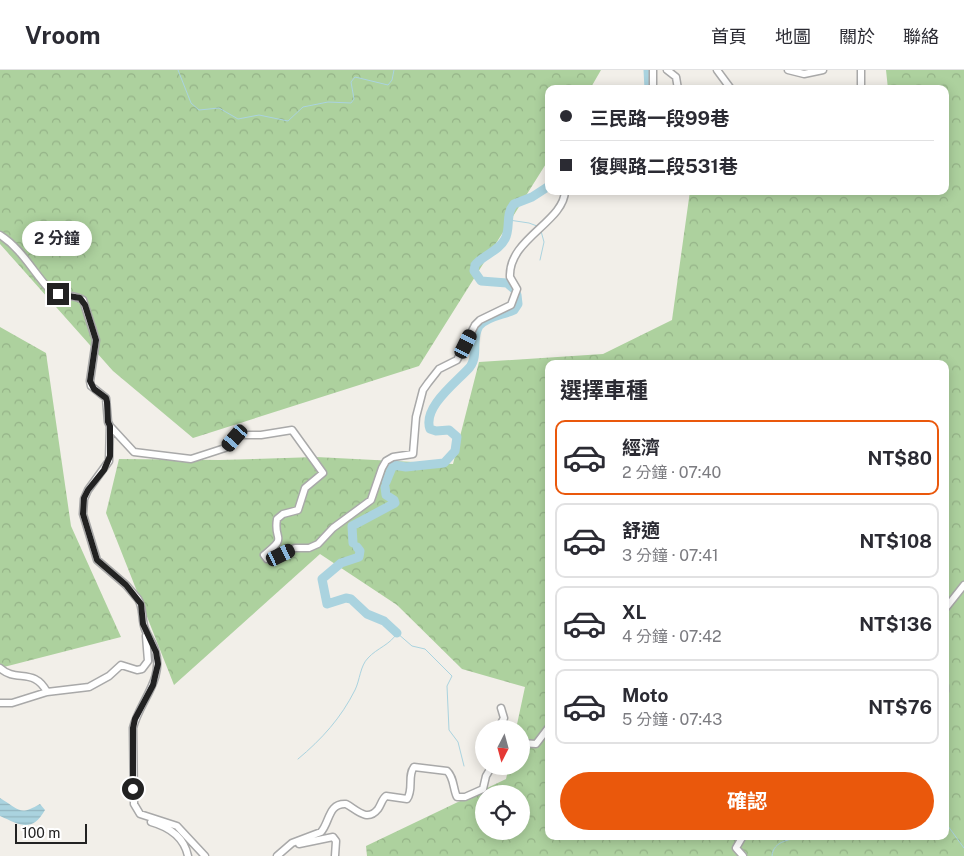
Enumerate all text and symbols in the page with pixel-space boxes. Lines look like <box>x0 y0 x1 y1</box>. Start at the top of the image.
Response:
text: Vroom <box>25 21 101 49</box>
text: 首頁 <box>711 26 747 47</box>
text: 地圖 <box>775 26 811 47</box>
text: 關於 <box>839 26 875 47</box>
text: 聯絡 <box>903 26 939 47</box>
text: 三民路一段99巷 <box>590 107 729 129</box>
text: 復興路二段531巷 <box>590 155 738 177</box>
callout: 2 分鐘 <box>23 222 93 256</box>
text: 2 分鐘 <box>34 229 80 248</box>
route end <box>47 283 69 305</box>
car <box>452 327 479 361</box>
text: 選擇車種 <box>560 377 648 403</box>
car <box>219 422 250 454</box>
icon: car <box>562 435 607 480</box>
text: 經濟 <box>622 436 660 458</box>
text: NT$80 <box>868 447 932 469</box>
text: 2 分鐘 · 07:40 <box>622 463 721 482</box>
icon: car <box>562 518 607 563</box>
text: 舒適 <box>622 519 660 541</box>
text: NT$108 <box>859 530 932 552</box>
car <box>264 542 297 568</box>
text: 3 分鐘 · 07:41 <box>622 546 719 565</box>
icon: car <box>562 601 607 646</box>
text: XL <box>622 601 647 623</box>
text: NT$136 <box>859 613 932 635</box>
text: 4 分鐘 · 07:42 <box>622 627 722 646</box>
icon: car <box>562 684 607 729</box>
text: Moto <box>622 684 668 706</box>
text: NT$76 <box>868 696 932 718</box>
text: 5 分鐘 · 07:43 <box>622 710 722 729</box>
north arrow <box>475 720 530 775</box>
map controls <box>475 720 530 840</box>
button: 確認 <box>560 772 934 830</box>
route start <box>122 778 144 800</box>
button: locate <box>475 785 530 840</box>
scale bar <box>15 821 88 844</box>
text: 100 m <box>22 825 60 841</box>

